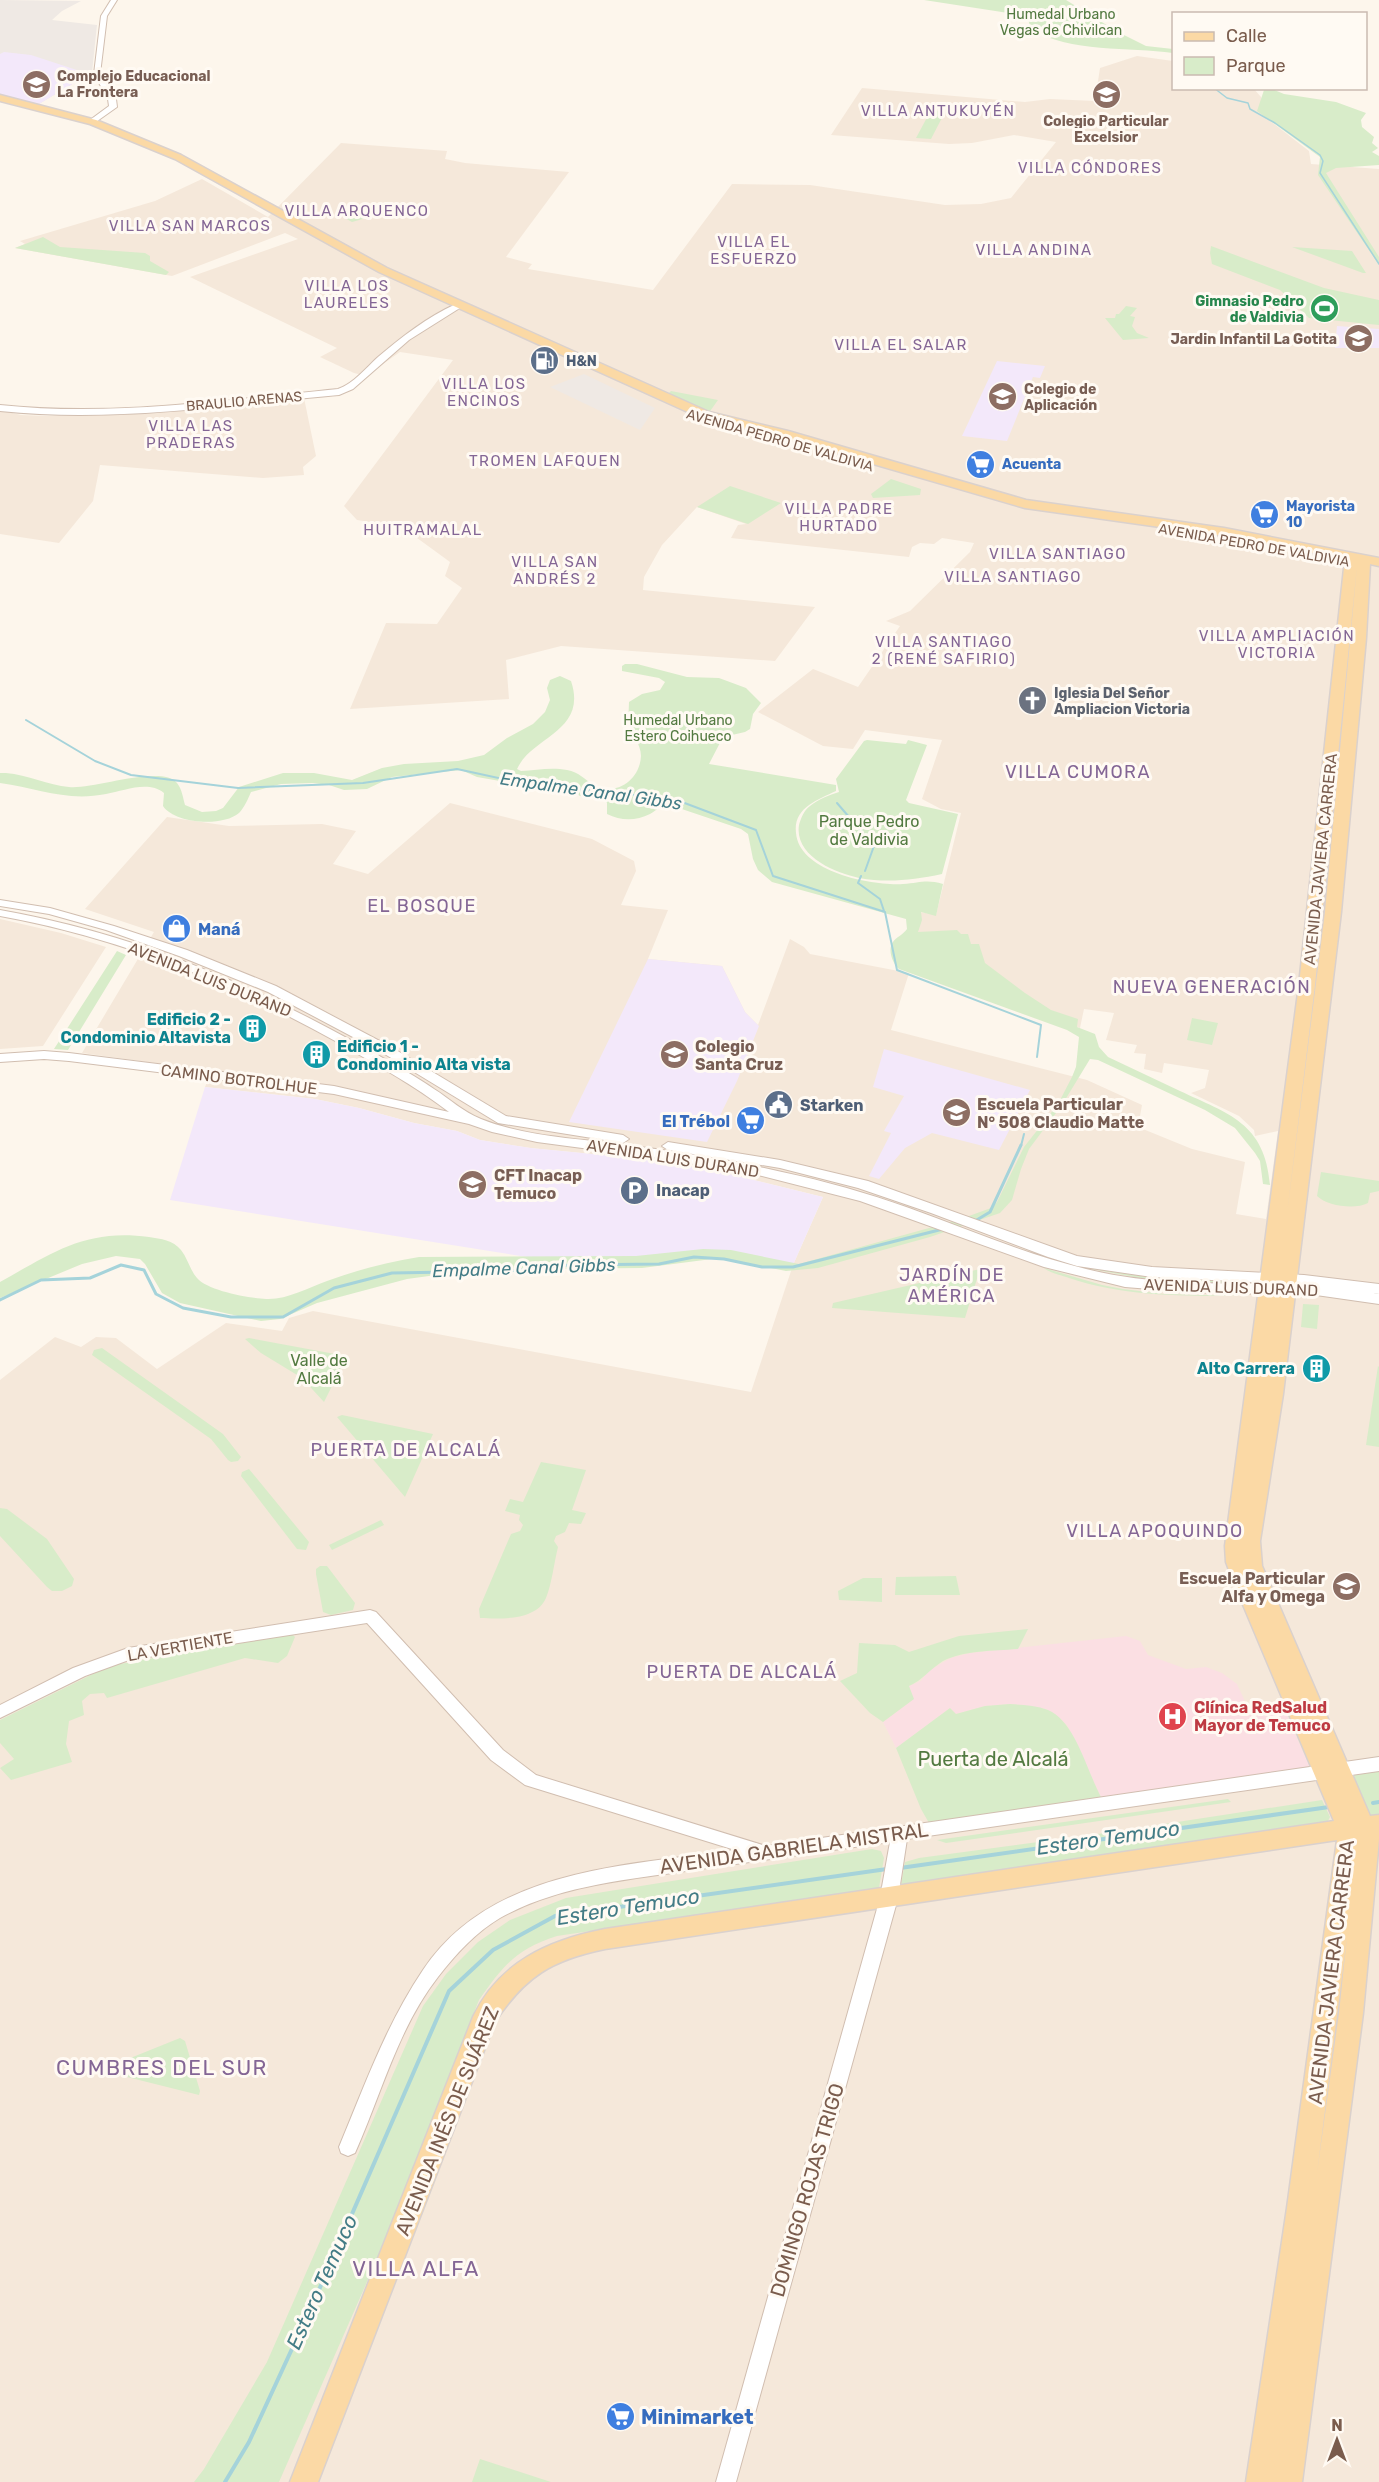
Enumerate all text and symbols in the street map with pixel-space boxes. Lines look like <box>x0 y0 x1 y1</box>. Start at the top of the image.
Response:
park label: Humedal Urbano Vegas de Chivilcan <box>1000 6 1122 39</box>
legend <box>1172 12 1367 90</box>
text: Calle <box>1226 25 1267 47</box>
text: Parque <box>1226 55 1286 77</box>
school or university icon: Complejo Educacional La Frontera <box>20 68 52 100</box>
place label: Complejo Educacional La Frontera <box>57 68 210 101</box>
school or university icon: Colegio Particular Excelsior <box>1090 78 1122 110</box>
district label: VILLA ANTUKUYÉN <box>861 102 1015 120</box>
place label: Colegio Particular Excelsior <box>1043 113 1169 146</box>
district label: VILLA CÓNDORES <box>1018 159 1162 177</box>
district label: VILLA ARQUENCO <box>285 202 429 220</box>
district label: VILLA SAN MARCOS <box>109 217 271 235</box>
district label: VILLA EL ESFUERZO <box>710 233 798 268</box>
district label: VILLA ANDINA <box>975 241 1093 259</box>
district label: VILLA LOS LAURELES <box>304 277 390 312</box>
place label: Gimnasio Pedro de Valdivia <box>1195 293 1304 326</box>
sports icon: Gimnasio Pedro de Valdivia <box>1309 293 1341 325</box>
school or university icon: Jardin Infantil La Gotita <box>1342 323 1374 355</box>
place label: Jardin Infantil La Gotita <box>1170 331 1337 348</box>
district label: VILLA EL SALAR <box>834 336 968 354</box>
fuel station icon: H&N <box>529 345 561 377</box>
place label: H&N <box>566 353 597 370</box>
district label: VILLA LOS ENCINOS <box>441 375 527 410</box>
school or university icon: Colegio de Aplicación <box>987 381 1019 413</box>
place label: Colegio de Aplicación <box>1024 381 1097 414</box>
street label: BRAULIO ARENAS <box>185 388 303 415</box>
street label: AVENIDA PEDRO DE VALDIVIA <box>684 406 876 476</box>
district label: VILLA LAS PRADERAS <box>146 417 236 452</box>
supermarket icon: Acuenta <box>965 448 997 480</box>
district label: TROMEN LAFQUEN <box>469 452 621 470</box>
place label: Acuenta <box>1002 456 1061 473</box>
supermarket icon: Mayorista 10 <box>1249 498 1281 530</box>
place label: Mayorista 10 <box>1286 498 1355 531</box>
district label: VILLA PADRE HURTADO <box>785 500 893 535</box>
street label: AVENIDA PEDRO DE VALDIVIA <box>1157 520 1351 571</box>
district label: HUITRAMALAL <box>363 521 483 539</box>
district label: VILLA SANTIAGO <box>989 545 1127 563</box>
district label: VILLA SAN ANDRÉS 2 <box>511 553 599 588</box>
district label: VILLA SANTIAGO <box>944 568 1082 586</box>
district label: VILLA AMPLIACIÓN VICTORIA <box>1199 627 1355 662</box>
district label: VILLA SANTIAGO 2 (RENÉ SAFIRIO) <box>872 633 1016 668</box>
church icon: Iglesia Del Señor Ampliacion Victoria <box>1017 685 1049 717</box>
place label: Iglesia Del Señor Ampliacion Victoria <box>1054 685 1190 718</box>
park label: Humedal Urbano Estero Coihueco <box>623 712 733 745</box>
street label: AVENIDA JAVIERA CARRERA <box>1300 752 1341 966</box>
district label: VILLA CUMORA <box>1005 761 1151 783</box>
water label: Empalme Canal Gibbs <box>499 767 683 815</box>
park label: Parque Pedro de Valdivia <box>819 812 919 849</box>
district label: EL BOSQUE <box>367 895 477 917</box>
shop icon: Maná <box>161 913 193 945</box>
place label: Maná <box>198 920 240 939</box>
street label: AVENIDA LUIS DURAND <box>125 938 294 1021</box>
district label: NUEVA GENERACIÓN <box>1113 976 1311 998</box>
place label: Edificio 2 - Condominio Altavista <box>60 1010 231 1047</box>
building icon: Edificio 2 - Condominio Altavista <box>236 1012 268 1044</box>
place label: Edificio 1 - Condominio Alta vista <box>337 1037 511 1074</box>
place label: Colegio Santa Cruz <box>695 1037 783 1074</box>
building icon: Edificio 1 - Condominio Alta vista <box>300 1039 332 1071</box>
school or university icon: Colegio Santa Cruz <box>658 1039 690 1071</box>
street label: CAMINO BOTROLHUE <box>160 1060 318 1099</box>
public building icon: Starken <box>763 1089 795 1121</box>
place label: Escuela Particular N° 508 Claudio Matte <box>977 1095 1144 1132</box>
place label: Starken <box>800 1096 864 1115</box>
school or university icon: Escuela Particular N° 508 Claudio Matte <box>940 1097 972 1129</box>
supermarket icon: El Trébol <box>735 1105 767 1137</box>
place label: El Trébol <box>662 1112 730 1131</box>
street label: AVENIDA LUIS DURAND <box>585 1135 761 1182</box>
place label: CFT Inacap Temuco <box>494 1166 582 1203</box>
school or university icon: CFT Inacap Temuco <box>457 1168 489 1200</box>
parking icon: Inacap <box>619 1174 651 1206</box>
place label: Inacap <box>656 1181 710 1200</box>
water label: Empalme Canal Gibbs <box>432 1254 616 1282</box>
district label: JARDÍN DE AMÉRICA <box>899 1264 1005 1307</box>
street label: AVENIDA LUIS DURAND <box>1143 1275 1318 1300</box>
park label: Valle de Alcalá <box>290 1351 348 1388</box>
building icon: Alto Carrera <box>1300 1352 1332 1384</box>
place label: Alto Carrera <box>1197 1359 1295 1378</box>
district label: PUERTA DE ALCALÁ <box>310 1439 502 1461</box>
district label: VILLA APOQUINDO <box>1066 1520 1244 1542</box>
place label: Escuela Particular Alfa y Omega <box>1179 1569 1326 1606</box>
school or university icon: Escuela Particular Alfa y Omega <box>1330 1571 1362 1603</box>
street label: LA VERTIENTE <box>126 1628 234 1665</box>
district label: PUERTA DE ALCALÁ <box>646 1661 838 1683</box>
place label: Clínica RedSalud Mayor de Temuco <box>1194 1698 1331 1735</box>
hospital icon: Clínica RedSalud Mayor de Temuco <box>1157 1700 1189 1732</box>
park label: Puerta de Alcalá <box>917 1747 1069 1771</box>
water label: Estero Temuco <box>1035 1815 1181 1860</box>
street label: AVENIDA GABRIELA MISTRAL <box>658 1817 930 1879</box>
street label: AVENIDA JAVIERA CARRERA <box>1303 1838 1359 2106</box>
water label: Estero Temuco <box>555 1883 701 1930</box>
street label: AVENIDA INÉS DE SUÁREZ <box>390 2003 504 2239</box>
district label: CUMBRES DEL SUR <box>56 2055 268 2080</box>
street label: DOMINGO ROJAS TRIGO <box>765 2080 849 2300</box>
water label: Estero Temuco <box>281 2211 362 2353</box>
district label: VILLA ALFA <box>352 2256 480 2281</box>
supermarket icon: Minimarket <box>604 2401 636 2433</box>
place label: Minimarket <box>641 2405 754 2429</box>
north arrow <box>1307 2410 1367 2470</box>
text: N <box>1331 2416 1343 2435</box>

